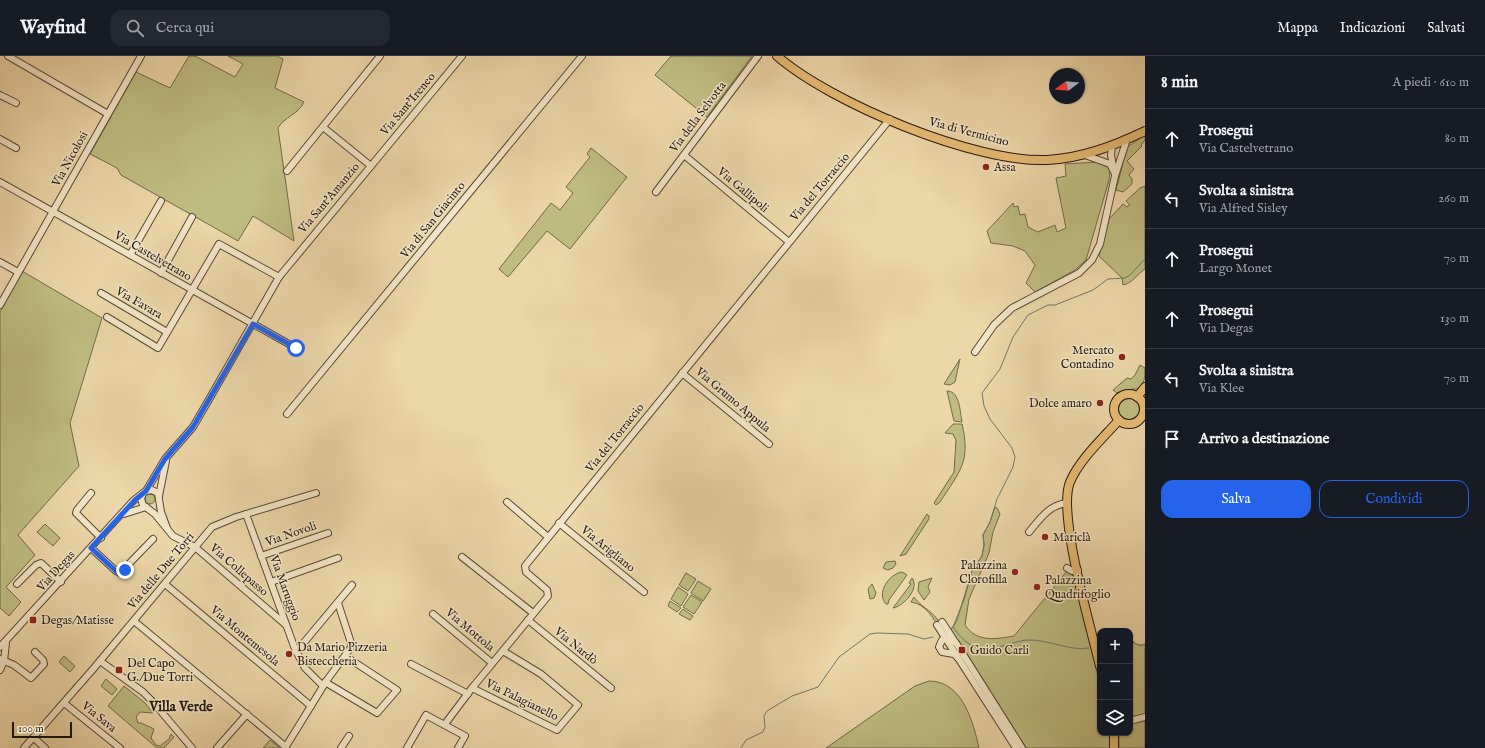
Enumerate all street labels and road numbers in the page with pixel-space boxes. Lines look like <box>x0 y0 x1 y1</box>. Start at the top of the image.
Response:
street label: Via Sant'Ireneo <box>377 69 439 139</box>
street label: Via della Selvotta <box>666 78 730 156</box>
street label: Via di Vermicino <box>927 114 1011 150</box>
street label: Via Nicolosi <box>48 129 91 190</box>
street label: Via del Torraccio <box>786 149 853 225</box>
street label: Via Sant'Amanzio <box>294 159 363 237</box>
street label: Via Gallipoli <box>713 163 772 217</box>
street label: Via di San Giacinto <box>397 178 469 262</box>
street label: Via Castelvetrano <box>111 227 195 284</box>
street label: Via Favara <box>112 283 166 323</box>
street label: Via Grumo Appula <box>691 364 774 437</box>
street label: Via del Torraccio <box>582 400 648 476</box>
street label: Via Novoli <box>262 518 319 550</box>
street label: Via Arigliano <box>577 522 639 576</box>
street label: Via delle Due Torri <box>124 530 197 613</box>
street label: Via Collepasso <box>205 540 272 601</box>
street label: Via Degas <box>33 547 78 595</box>
street label: Via Maruggio <box>266 552 304 623</box>
street label: Via Montemesola <box>206 602 283 670</box>
street label: Via Mottola <box>442 604 498 655</box>
street label: Via Nardò <box>551 623 601 668</box>
street label: Via Palagianello <box>482 675 561 724</box>
street label: Via Sava <box>78 698 120 736</box>

